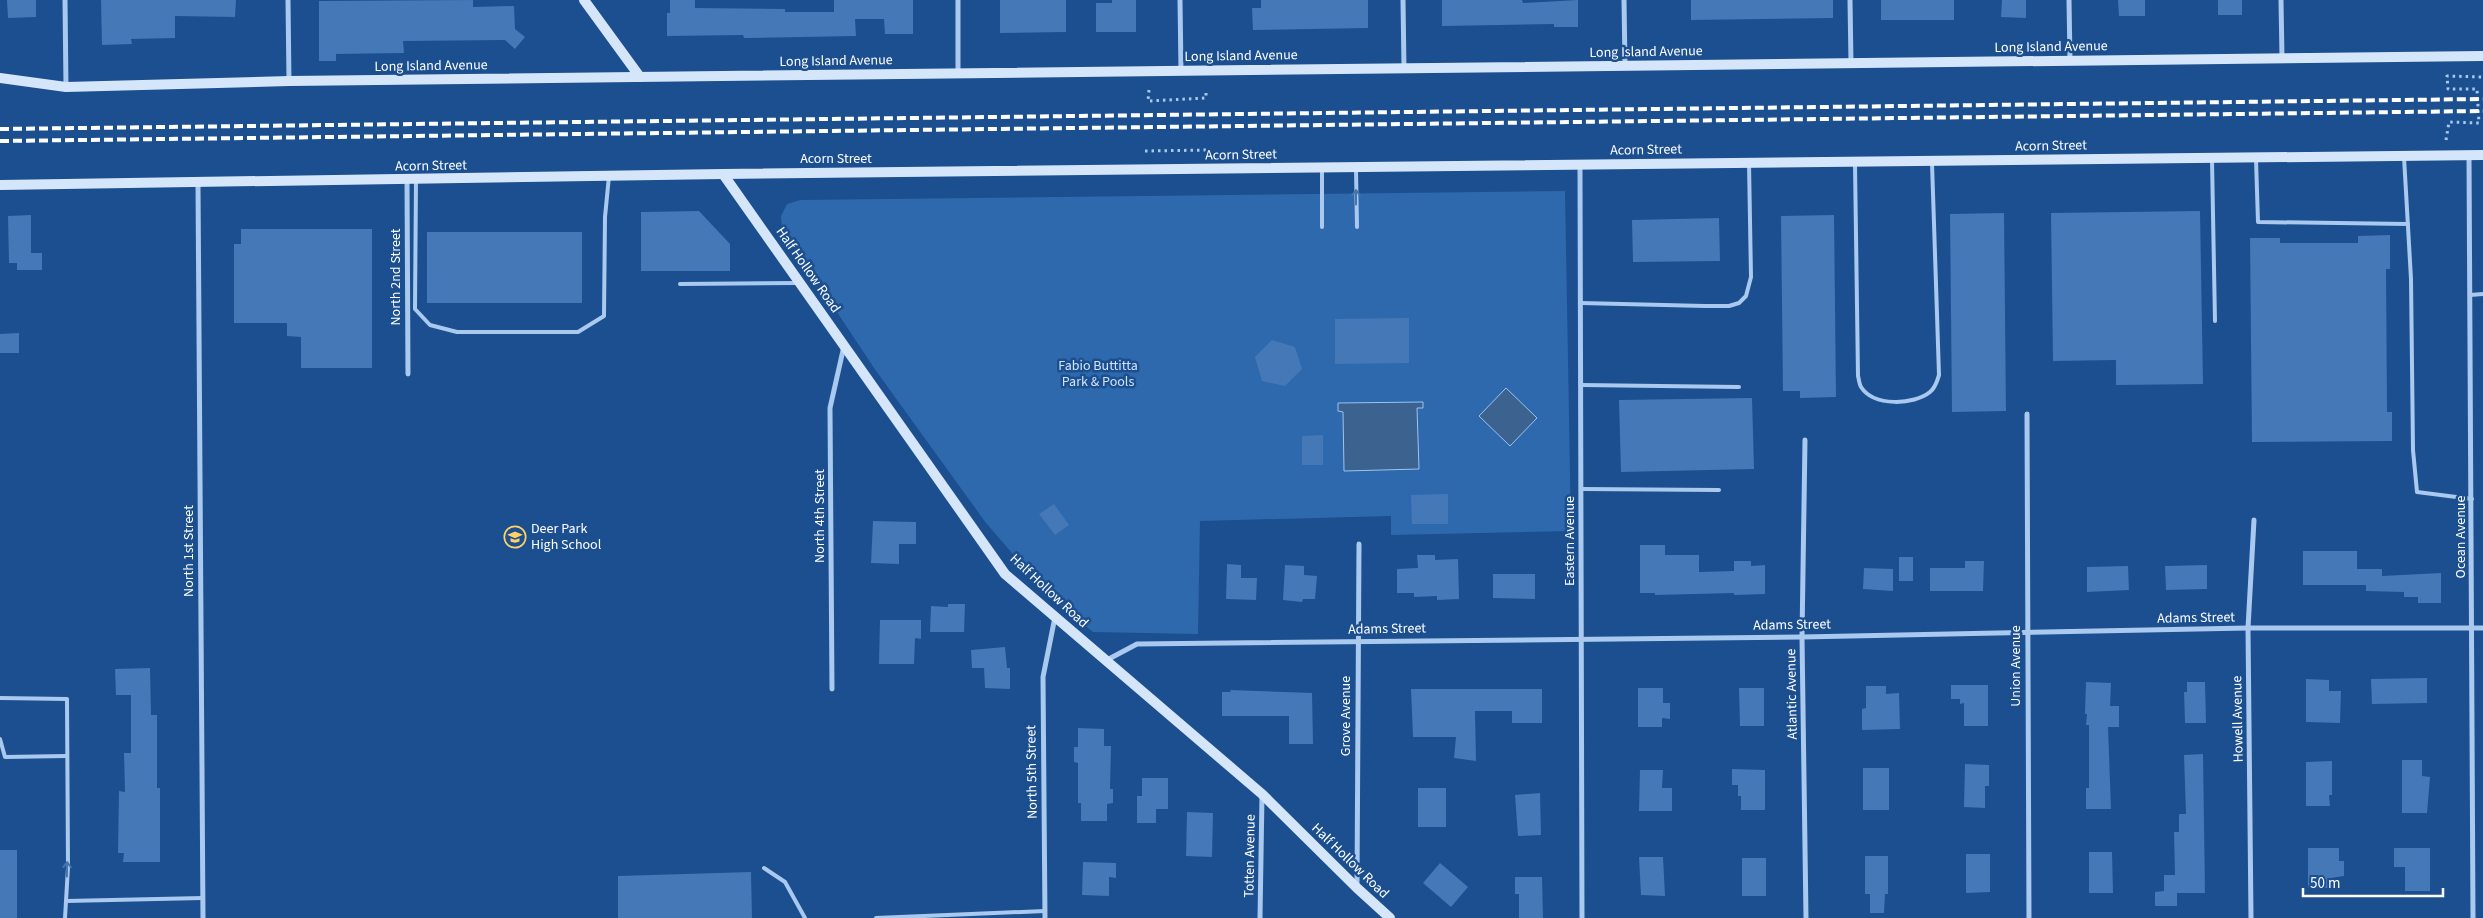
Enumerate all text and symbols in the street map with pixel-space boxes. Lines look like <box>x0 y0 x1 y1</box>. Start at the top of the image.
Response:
street label: Long Island Avenue <box>1994 36 2108 58</box>
street label: Long Island Avenue <box>1589 41 1703 63</box>
street label: Long Island Avenue <box>1184 45 1298 67</box>
street label: Long Island Avenue <box>779 50 893 72</box>
street label: Long Island Avenue <box>374 55 488 77</box>
street label: Acorn Street <box>2015 135 2087 157</box>
street label: Acorn Street <box>1610 139 1682 161</box>
street label: Acorn Street <box>1205 144 1277 166</box>
street label: Acorn Street <box>800 149 872 169</box>
street label: Acorn Street <box>395 155 467 177</box>
one-way arrow <box>1352 189 1361 205</box>
street label: Half Hollow Road <box>771 223 845 317</box>
street label: North 2nd Street <box>386 228 406 325</box>
park label: Fabio Buttitta Park & Pools <box>1058 356 1138 392</box>
street label: North 4th Street <box>810 469 830 563</box>
street label: Eastern Avenue <box>1560 496 1580 586</box>
street label: Ocean Avenue <box>2451 496 2471 578</box>
street label: North 1st Street <box>179 505 199 597</box>
place label: Deer Park High School <box>531 519 602 555</box>
school or university icon: Deer Park High School <box>503 525 527 549</box>
street label: Half Hollow Road <box>1005 549 1093 633</box>
street label: Adams Street <box>2157 607 2235 629</box>
street label: Adams Street <box>1753 614 1831 636</box>
street label: Adams Street <box>1348 618 1426 640</box>
street label: Union Avenue <box>2006 625 2026 707</box>
street label: Atlantic Avenue <box>1781 648 1803 740</box>
street label: Howell Avenue <box>2227 675 2249 763</box>
street label: Grove Avenue <box>1336 676 1356 756</box>
street label: North 5th Street <box>1021 725 1043 819</box>
street label: Totten Avenue <box>1239 814 1261 898</box>
street label: Half Hollow Road <box>1307 819 1393 903</box>
one-way arrow <box>63 862 72 878</box>
scale bar <box>2303 866 2443 898</box>
text: 50 m <box>2310 873 2340 894</box>

